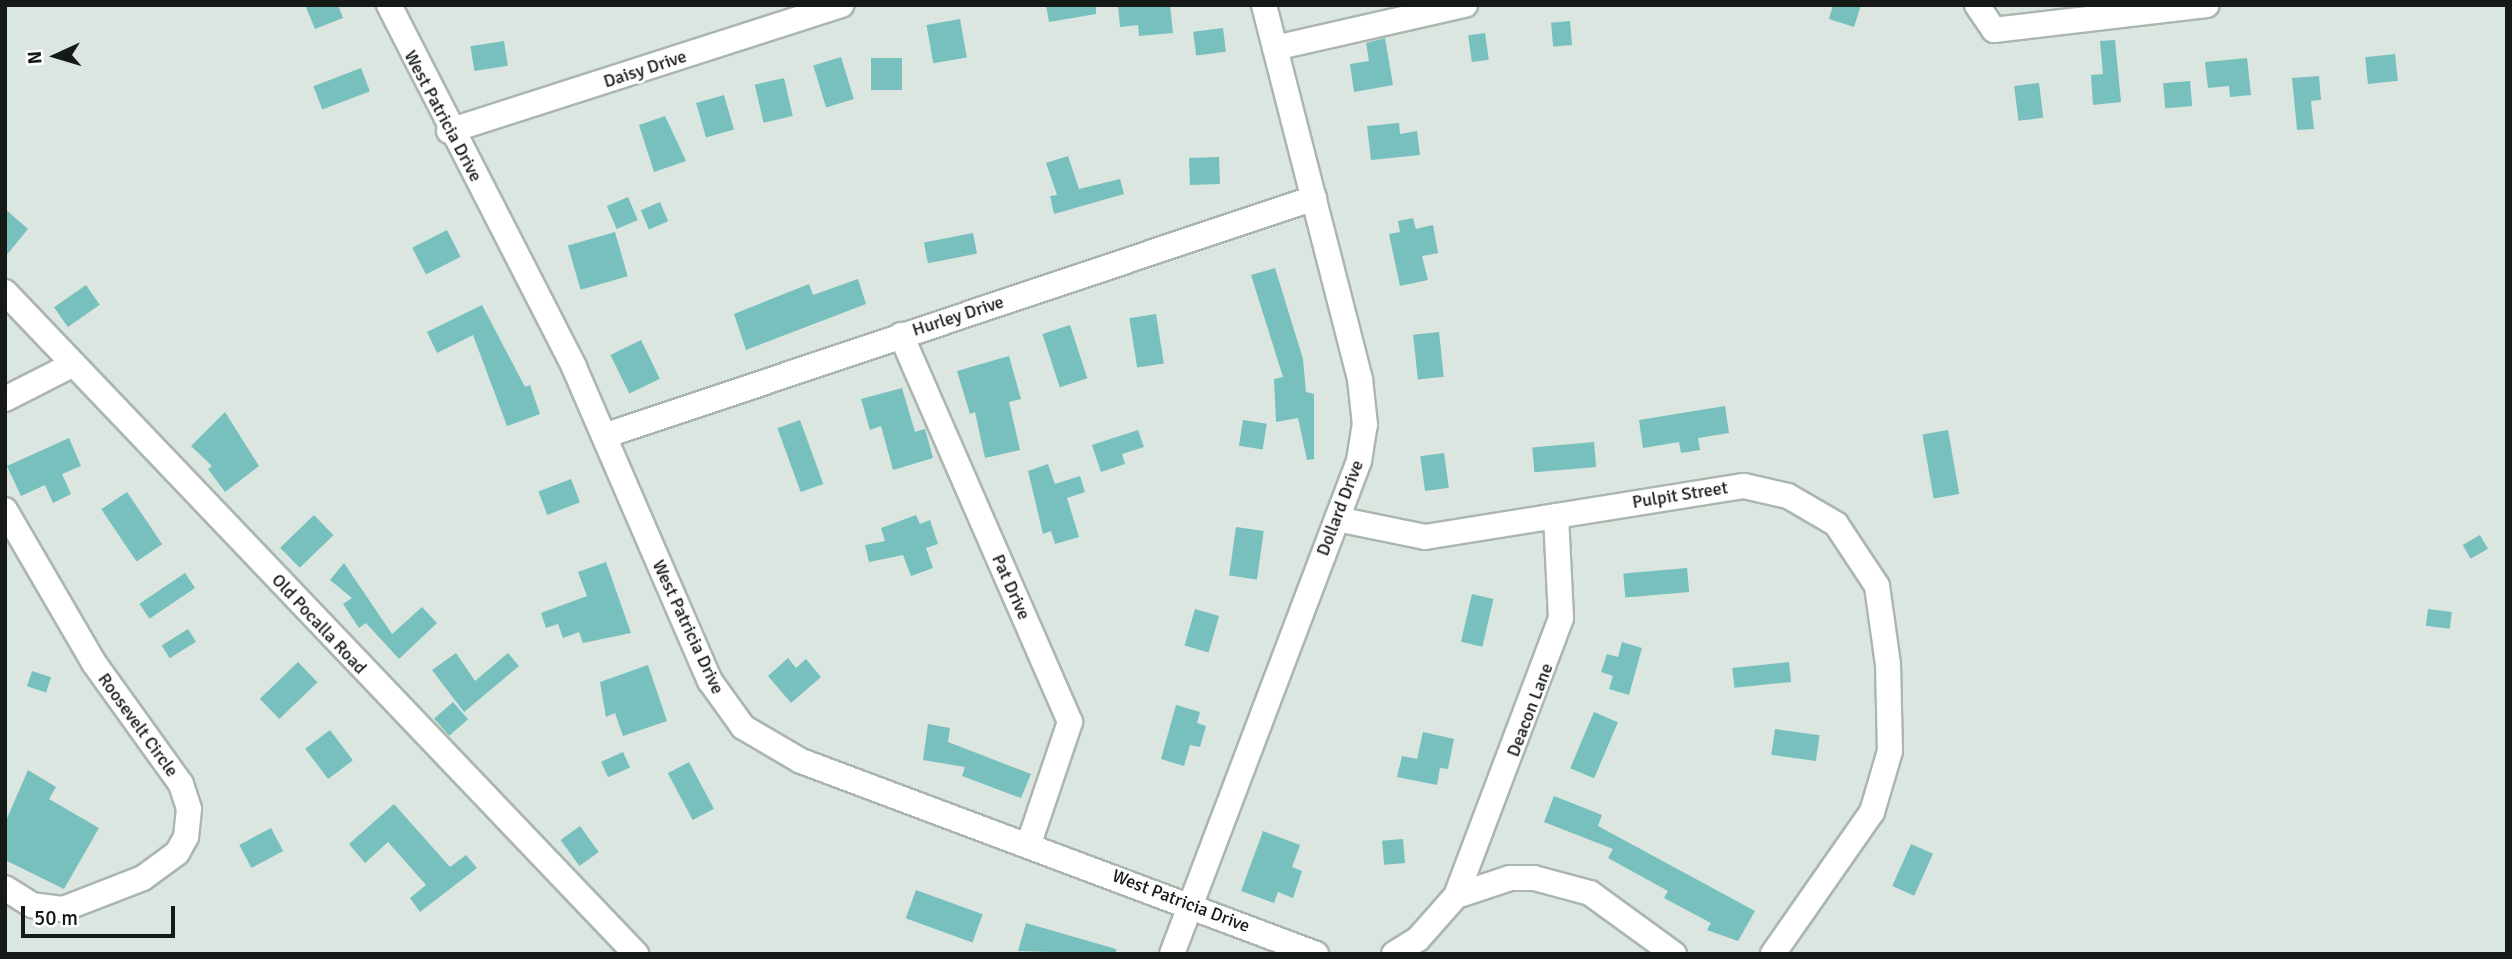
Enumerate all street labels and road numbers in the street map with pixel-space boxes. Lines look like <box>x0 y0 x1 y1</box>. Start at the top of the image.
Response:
street label: Daisy Drive <box>601 45 689 93</box>
street label: West Patricia Drive <box>399 47 487 185</box>
street label: Hurley Drive <box>909 291 1007 341</box>
street label: Dollard Drive <box>1312 457 1368 559</box>
street label: Pulpit Street <box>1631 477 1729 513</box>
street label: Pat Drive <box>987 551 1035 623</box>
street label: West Patricia Drive <box>647 557 729 697</box>
street label: Old Pocalla Road <box>267 569 371 679</box>
street label: Deacon Lane <box>1502 660 1558 760</box>
street label: Roosevelt Circle <box>93 669 183 781</box>
street label: West Patricia Drive <box>1109 865 1253 937</box>

